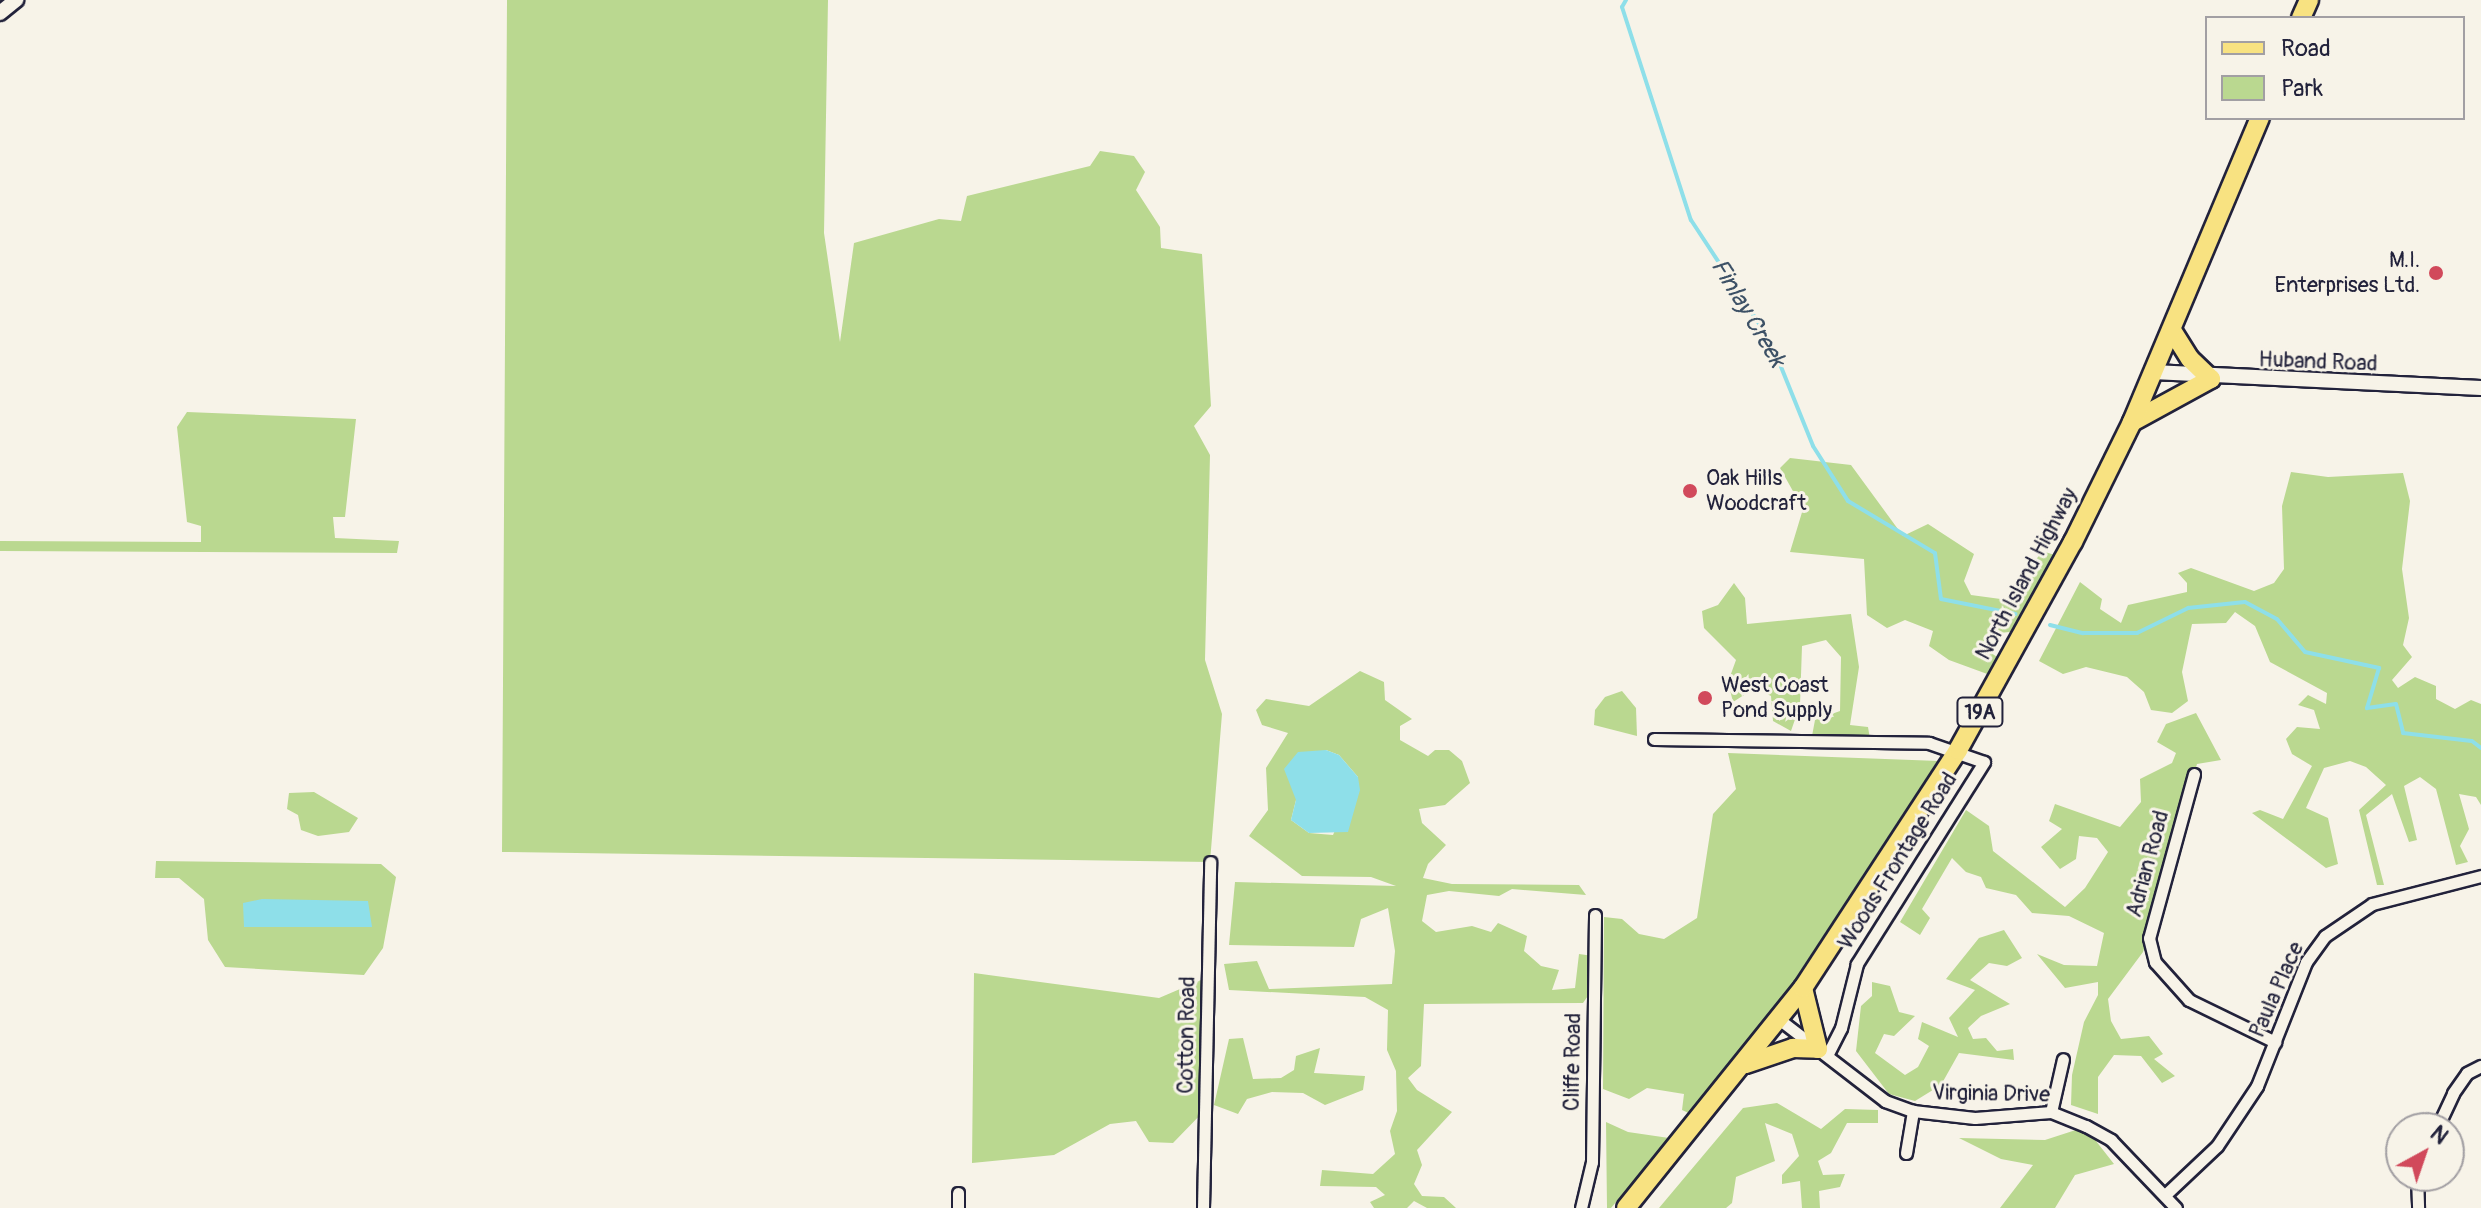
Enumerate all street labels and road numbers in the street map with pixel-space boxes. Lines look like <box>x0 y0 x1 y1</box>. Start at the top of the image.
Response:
street label: Huband Road <box>2258 347 2378 377</box>
street label: North Island Highway <box>1970 483 2084 665</box>
road number: 19A <box>1956 696 2004 728</box>
street label: Woods Frontage Road <box>1833 768 1963 954</box>
street label: Adrian Road <box>2121 808 2175 920</box>
street label: Paula Place <box>2244 938 2310 1042</box>
street label: Cotton Road <box>1173 976 1201 1094</box>
street label: Cliffe Road <box>1559 1013 1587 1111</box>
street label: Virginia Drive <box>1932 1080 2050 1108</box>

